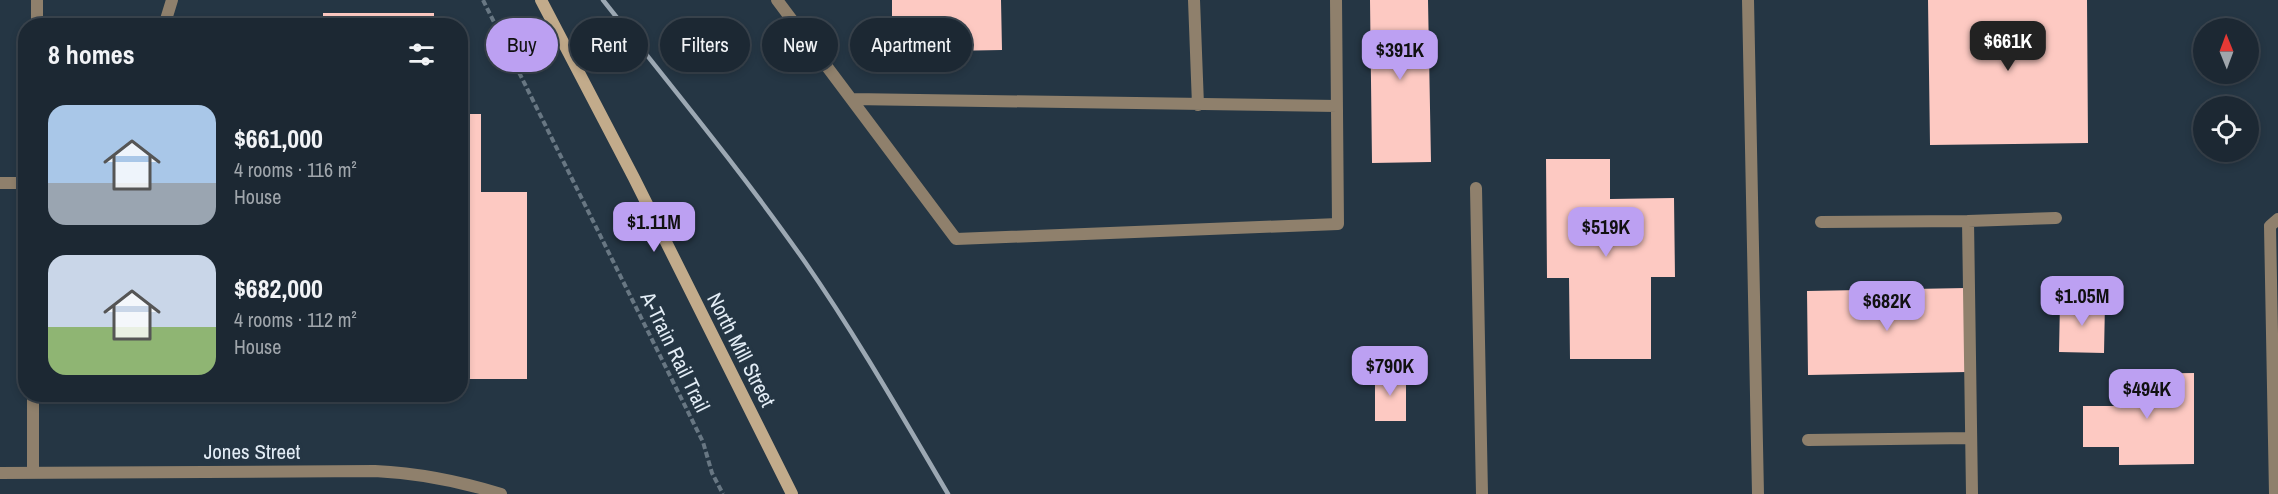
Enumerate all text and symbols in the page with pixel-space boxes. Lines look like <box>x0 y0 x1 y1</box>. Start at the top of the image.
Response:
chip: Buy <box>486 18 558 72</box>
chip: Rent <box>570 18 648 72</box>
chip: Filters <box>660 18 750 72</box>
chip: New <box>762 18 838 72</box>
chip: Apartment <box>850 18 972 72</box>
north arrow <box>2193 18 2259 84</box>
map controls <box>2193 18 2259 162</box>
pin: $661K <box>1966 21 2050 72</box>
text: $661K <box>1984 27 2032 54</box>
pin: $391K <box>1358 30 1442 81</box>
text: $391K <box>1376 36 1424 63</box>
text: 8 homes <box>48 37 135 72</box>
icon: filters <box>405 38 438 71</box>
button: locate <box>2193 96 2259 162</box>
text: $661,000 <box>234 121 323 156</box>
icon: home <box>96 129 168 201</box>
text: 4 rooms · 116 m² <box>234 156 357 183</box>
text: House <box>234 183 281 210</box>
pin: $1.11M <box>605 202 703 253</box>
pin: $519K <box>1564 207 1648 258</box>
text: $1.11M <box>627 208 681 235</box>
text: $519K <box>1582 213 1630 240</box>
text: $682,000 <box>234 271 323 306</box>
pin: $1.05M <box>2033 276 2131 327</box>
icon: home <box>96 279 168 351</box>
pin: $682K <box>1845 281 1929 332</box>
text: $1.05M <box>2055 282 2109 309</box>
street label: A-Train Rail Trail <box>633 286 717 417</box>
text: $682K <box>1863 287 1911 314</box>
street label: North Mill Street <box>700 288 783 412</box>
text: 4 rooms · 112 m² <box>234 306 357 333</box>
text: House <box>234 333 281 360</box>
pin: $790K <box>1348 346 1432 397</box>
text: $790K <box>1366 352 1414 379</box>
pin: $494K <box>2105 369 2189 420</box>
text: $494K <box>2123 375 2171 402</box>
street label: Jones Street <box>204 437 301 466</box>

